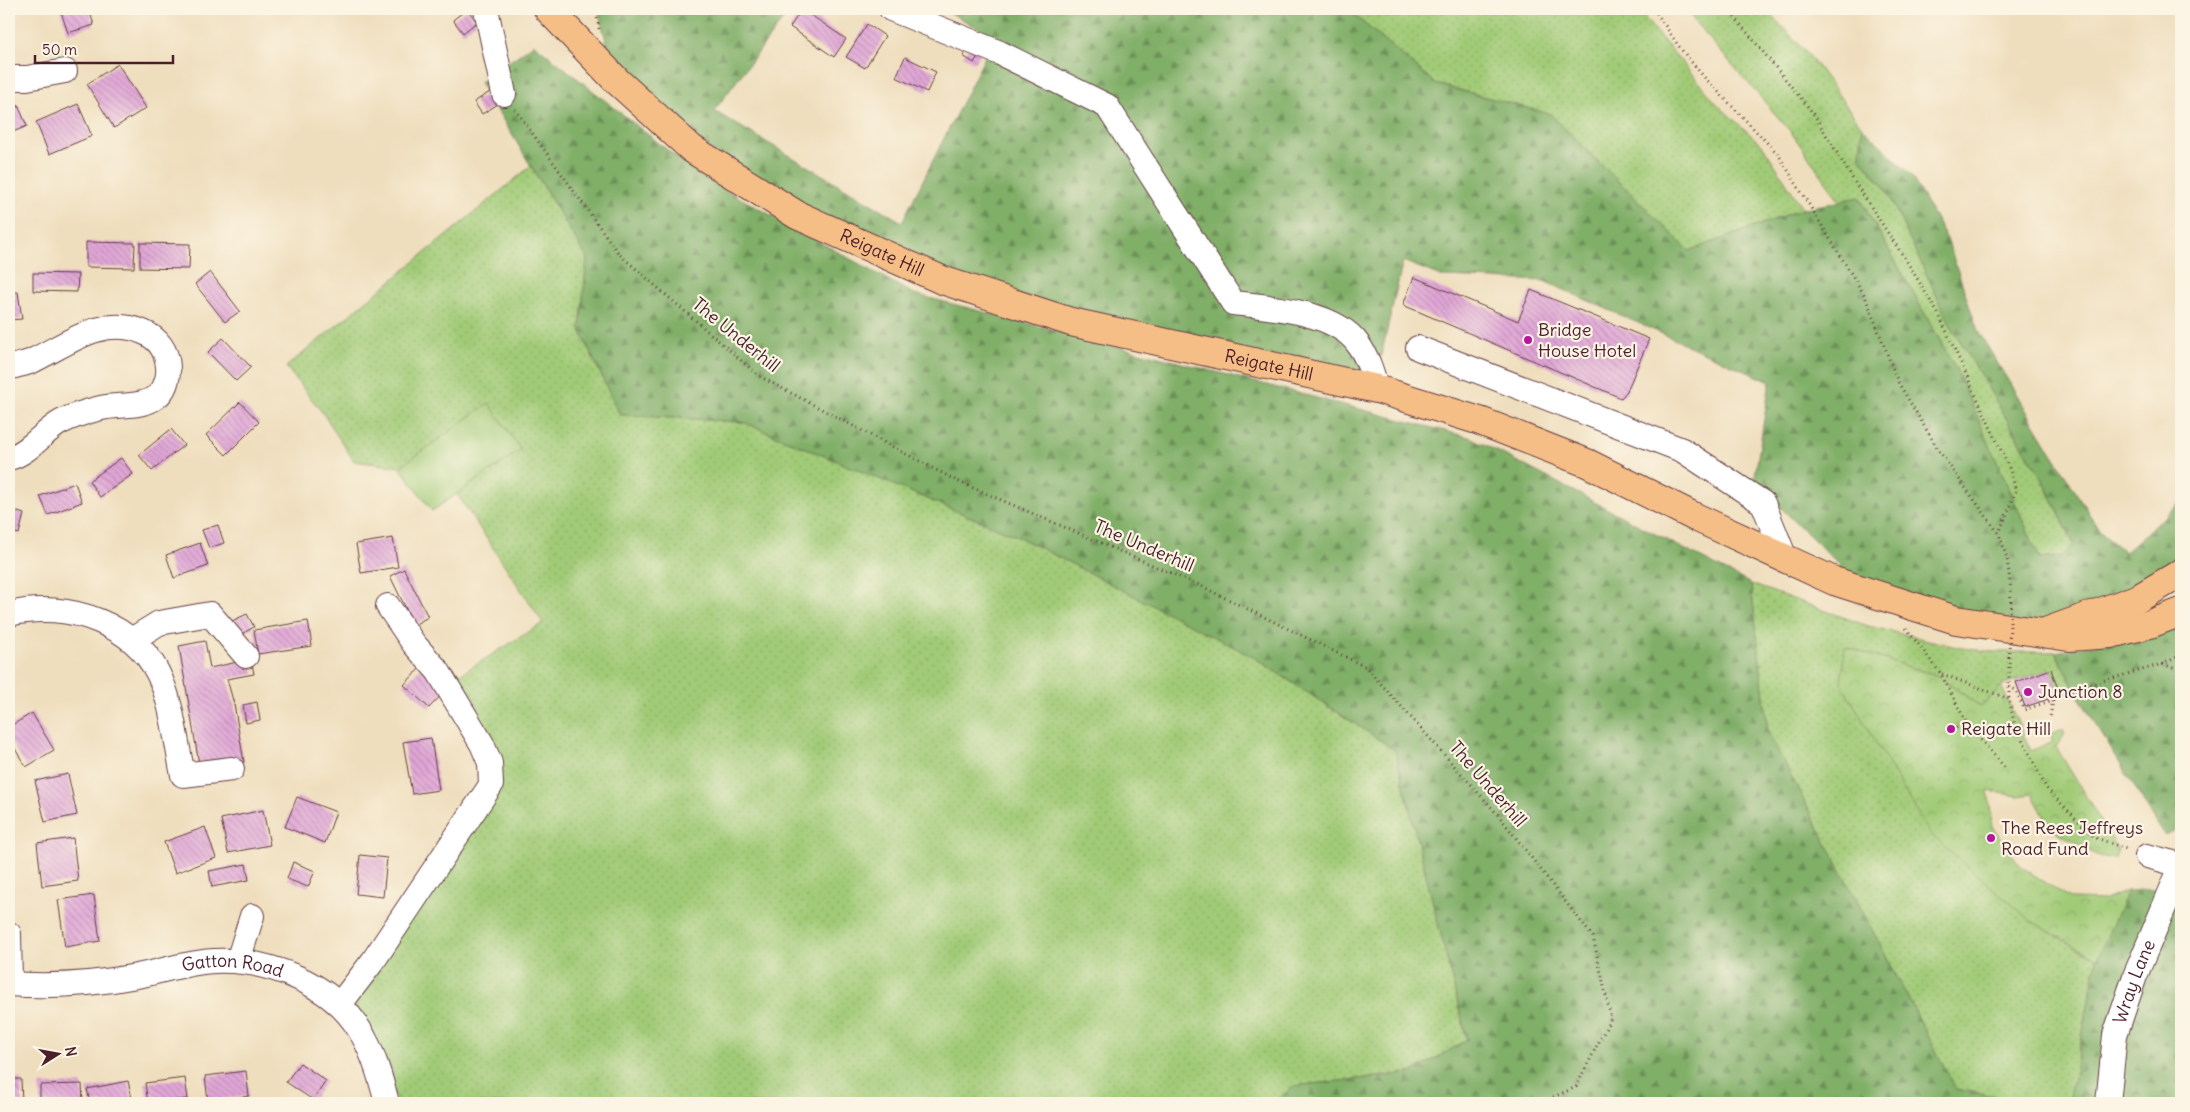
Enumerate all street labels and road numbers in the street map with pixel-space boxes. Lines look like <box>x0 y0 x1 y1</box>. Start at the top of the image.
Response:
street label: Reigate Hill <box>836 224 928 282</box>
street label: The Underhill <box>688 292 785 377</box>
street label: Reigate Hill <box>1222 344 1315 386</box>
street label: The Underhill <box>1091 514 1198 577</box>
street label: The Underhill <box>1445 736 1532 831</box>
street label: Wray Lane <box>2108 936 2160 1027</box>
street label: Gatton Road <box>180 949 287 982</box>

